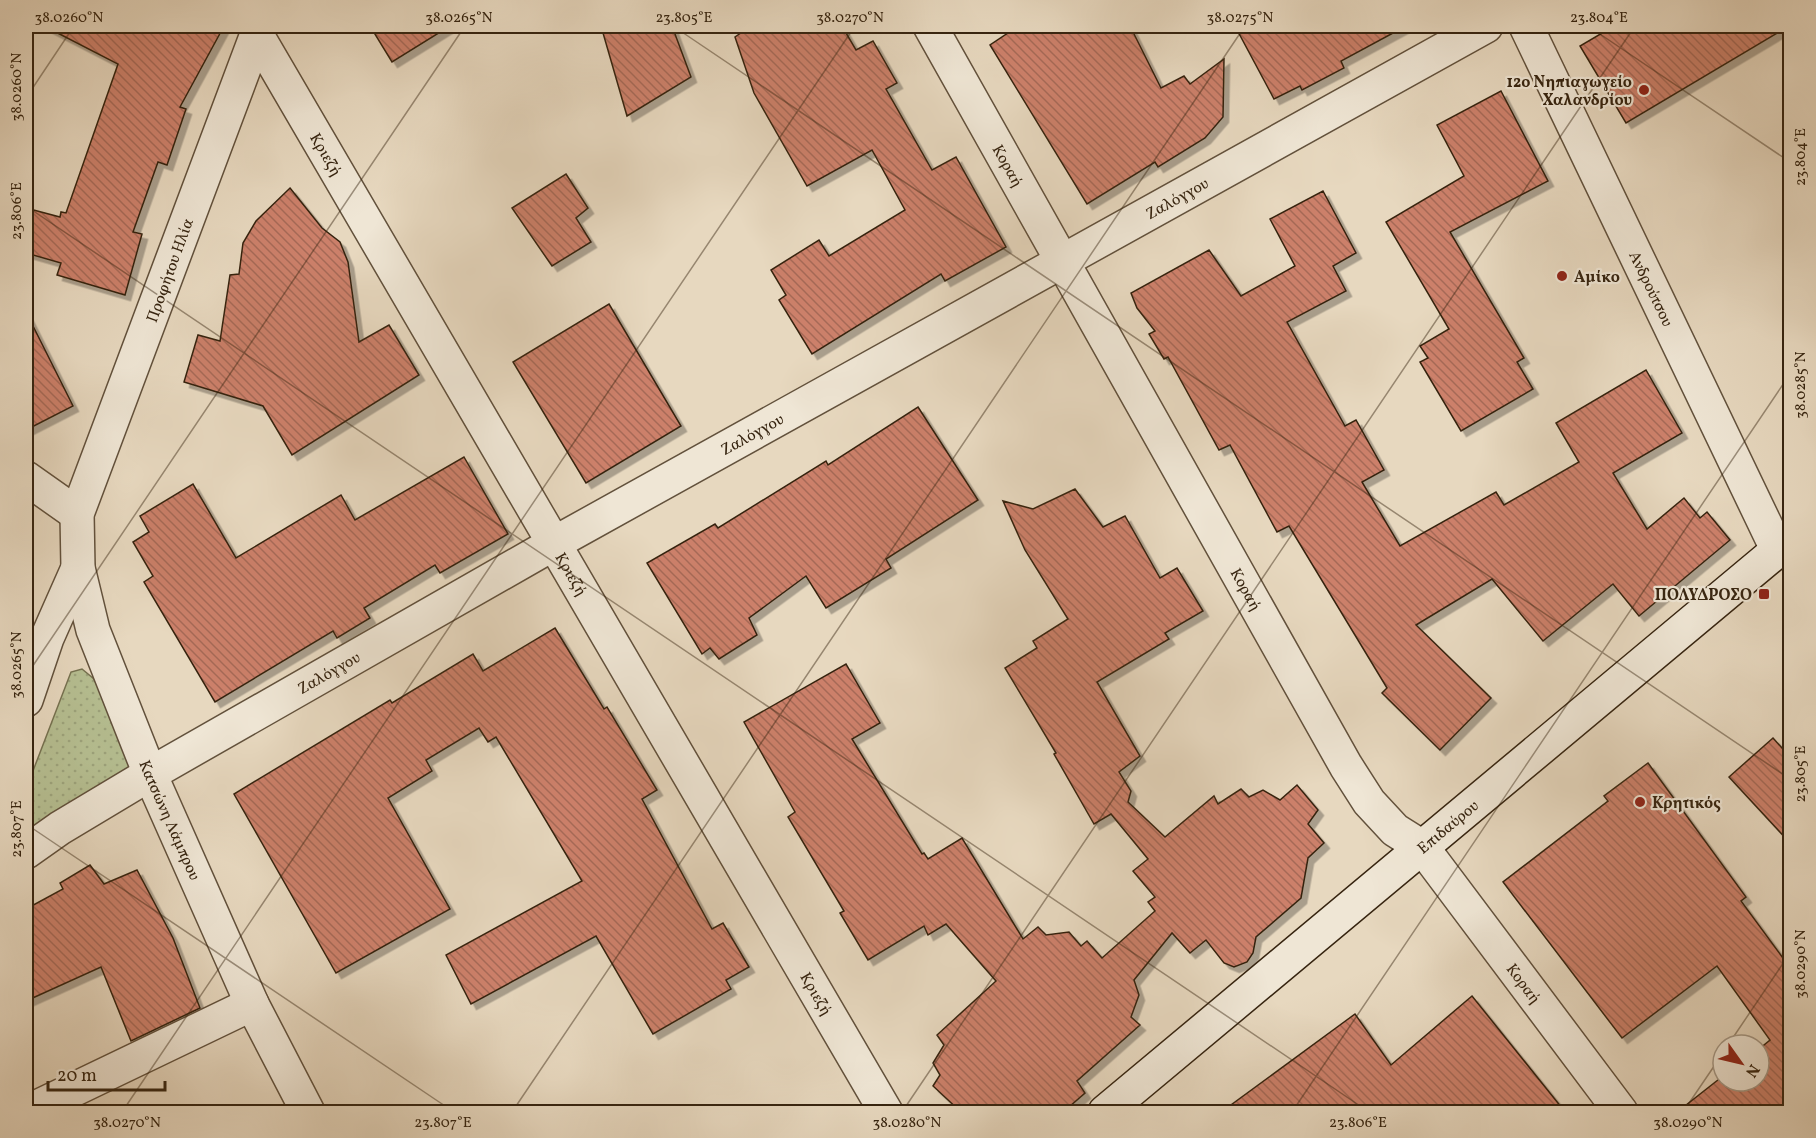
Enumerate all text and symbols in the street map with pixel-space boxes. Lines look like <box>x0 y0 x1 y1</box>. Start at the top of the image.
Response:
text: 38.0260°N <box>35 8 103 29</box>
text: 38.0265°N <box>425 8 493 29</box>
text: 23.805°E <box>655 8 713 29</box>
text: 38.0270°N <box>816 8 884 29</box>
text: 38.0275°N <box>1207 8 1273 29</box>
text: 23.804°E <box>1570 8 1628 29</box>
text: 38.0260°N <box>7 53 28 121</box>
place label: 12ο Νηπιαγωγείο Χαλανδρίου <box>1506 72 1632 112</box>
marker: 12ο Νηπιαγωγείο Χαλανδρίου <box>1637 83 1651 97</box>
text: 23.804°E <box>1791 128 1812 186</box>
street label: Κριεζή <box>304 129 346 181</box>
street label: Κοραή <box>986 141 1027 192</box>
street label: Ζαλόγγου <box>1142 173 1213 226</box>
text: 23.806°E <box>7 182 28 240</box>
street label: Προφήτου Ηλία <box>142 215 200 326</box>
street label: Ανδρούτσου <box>1623 248 1678 331</box>
place label: Αμίκο <box>1574 267 1620 289</box>
marker: Αμίκο <box>1555 269 1569 283</box>
text: 38.0285°N <box>1791 351 1812 419</box>
street label: Ζαλόγγου <box>717 409 789 462</box>
street label: Κριεζή <box>549 549 591 601</box>
street label: Κοραή <box>1224 565 1266 615</box>
place label: ΠΟΛΥΔΡΟΣΟ <box>1655 585 1752 607</box>
marker: ΠΟΛΥΔΡΟΣΟ <box>1757 587 1771 601</box>
text: 38.0265°N <box>7 631 28 699</box>
street label: Ζαλόγγου <box>294 647 365 701</box>
text: 23.805°E <box>1791 745 1812 803</box>
street label: Κατσώνη Λάμπρου <box>133 757 205 884</box>
place label: Κρητικός <box>1652 793 1721 815</box>
street label: Επιδαύρου <box>1413 795 1484 860</box>
marker: Κρητικός <box>1633 795 1647 809</box>
text: 23.807°E <box>7 800 28 858</box>
text: 38.0290°N <box>1791 929 1812 999</box>
street label: Κοραή <box>1500 959 1545 1009</box>
street label: Κριεζή <box>794 969 836 1020</box>
north arrow <box>1711 1033 1771 1093</box>
scale bar <box>48 1054 165 1092</box>
text: N <box>1739 1059 1764 1082</box>
text: 20 m <box>57 1064 97 1089</box>
text: 38.0270°N <box>93 1113 161 1134</box>
text: 23.807°E <box>414 1113 472 1134</box>
text: 38.0280°N <box>872 1113 942 1134</box>
text: 23.806°E <box>1329 1113 1387 1134</box>
text: 38.0290°N <box>1653 1113 1723 1134</box>

